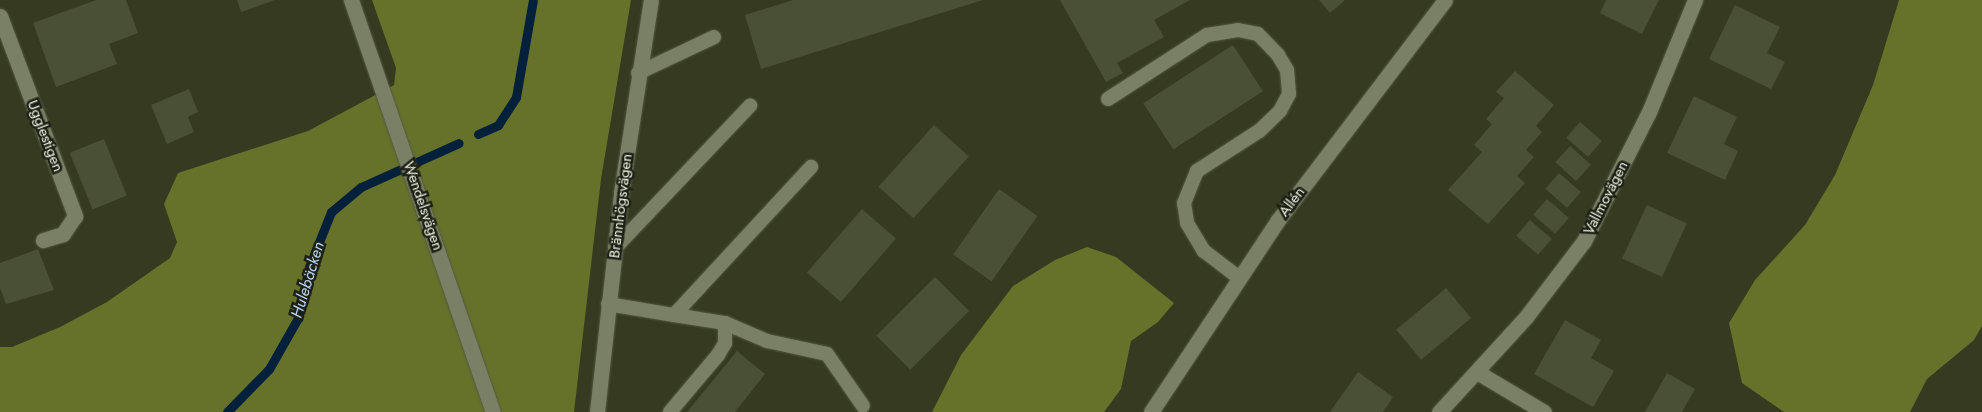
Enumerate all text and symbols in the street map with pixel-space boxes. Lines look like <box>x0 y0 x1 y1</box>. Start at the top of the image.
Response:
street label: Ugglestigen <box>23 98 67 174</box>
street label: Brännhögsvägen <box>606 153 636 259</box>
street label: Vallmovägen <box>1580 158 1632 238</box>
street label: Wendelsvägen <box>399 159 447 253</box>
street label: Allén <box>1275 184 1309 220</box>
water label: Hulebäcken <box>287 240 329 320</box>

